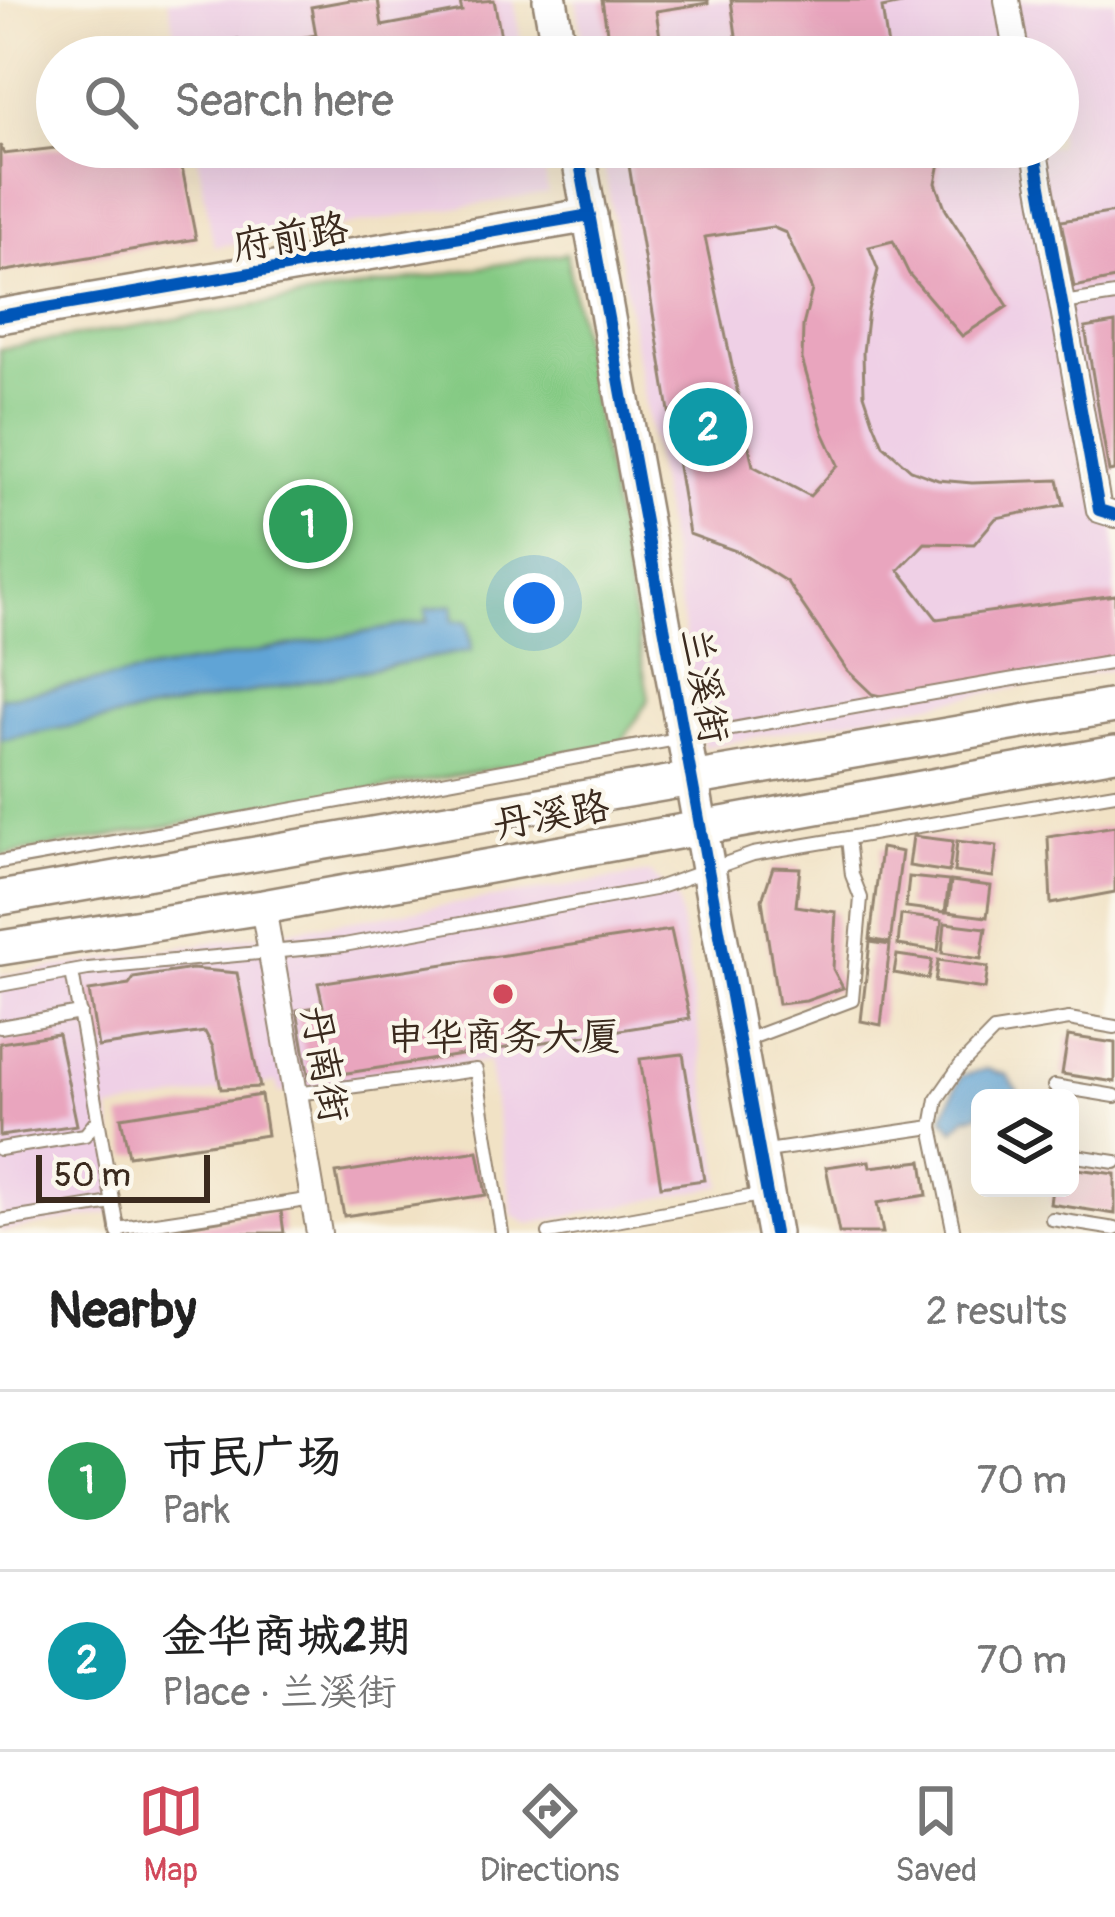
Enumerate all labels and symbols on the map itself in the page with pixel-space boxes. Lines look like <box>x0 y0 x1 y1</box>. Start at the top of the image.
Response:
street label: 府前路 <box>228 203 352 272</box>
pin: 2 <box>669 382 747 472</box>
pin: 1 <box>269 479 347 569</box>
your location <box>504 573 564 633</box>
street label: 兰溪街 <box>670 623 739 747</box>
street label: 丹溪路 <box>489 781 613 850</box>
marker: 申华商务大厦 <box>490 981 516 1007</box>
street label: 丹南街 <box>290 1002 359 1126</box>
place label: 申华商务大厦 <box>386 1013 620 1062</box>
scale bar <box>36 1149 210 1202</box>

